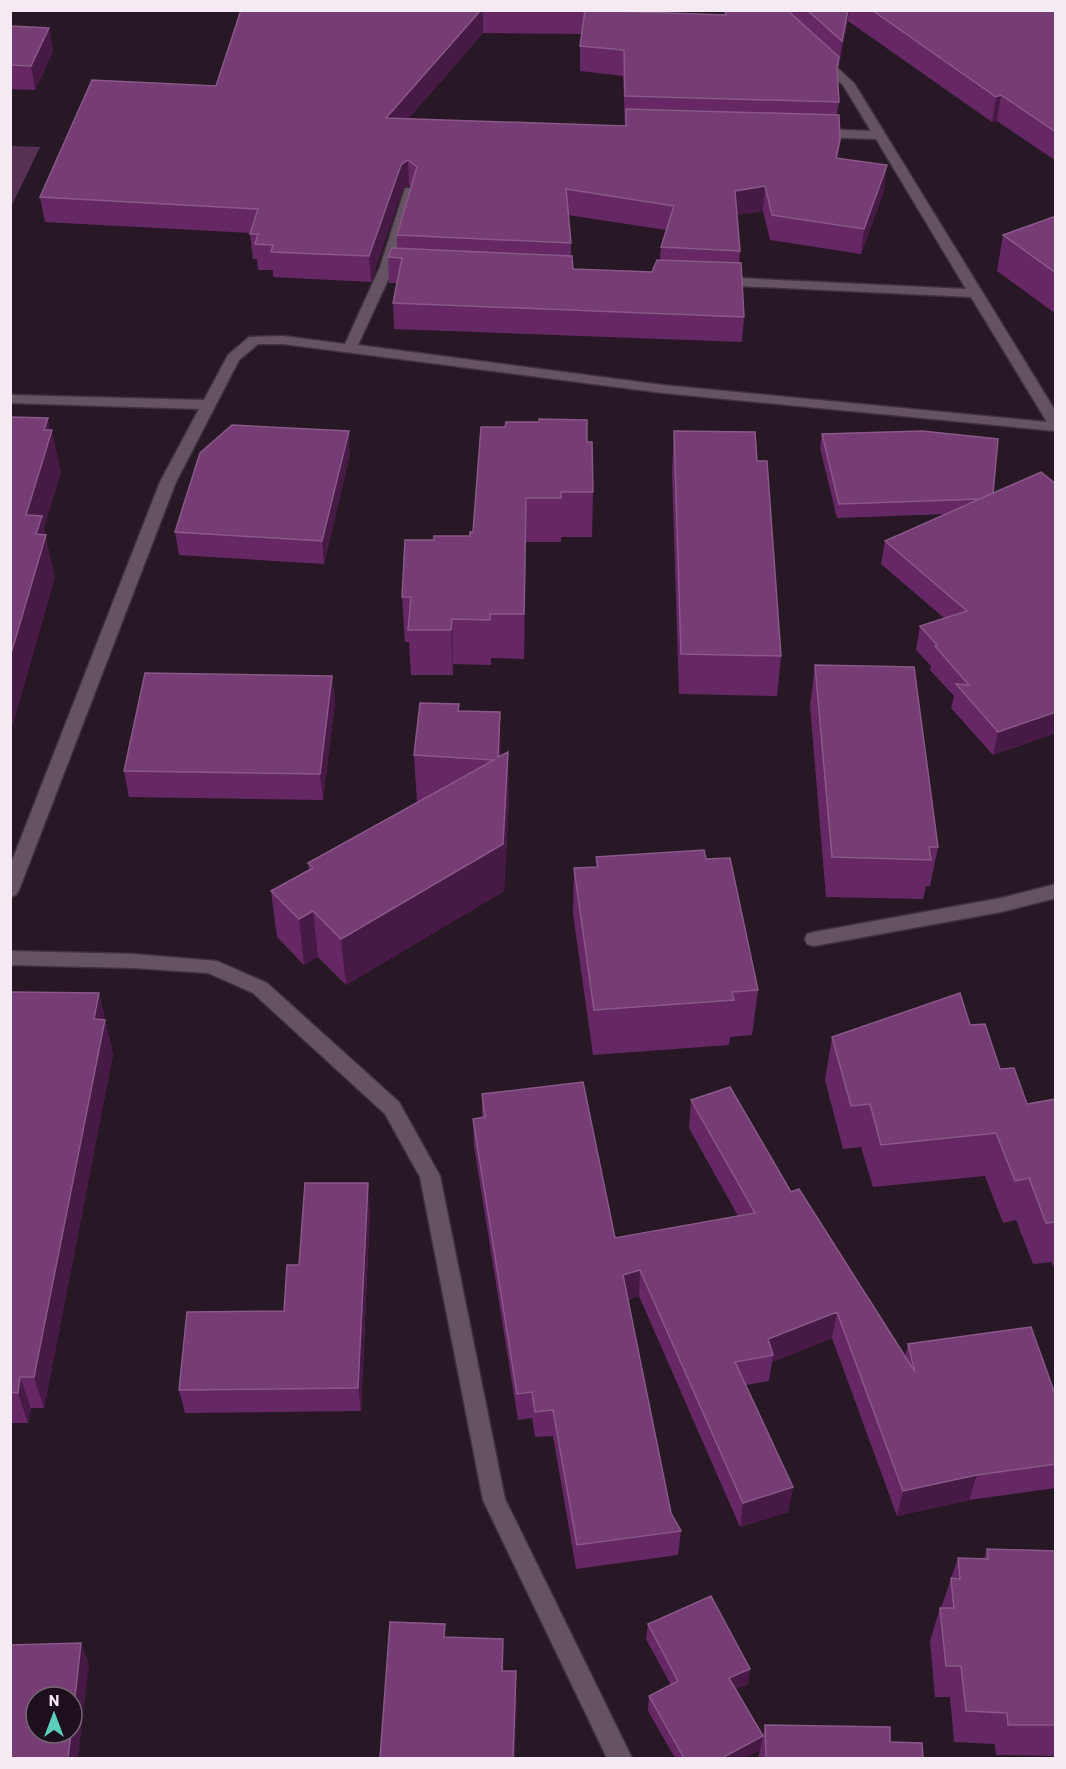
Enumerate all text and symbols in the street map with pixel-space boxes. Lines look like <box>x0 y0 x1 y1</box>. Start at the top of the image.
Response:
north arrow <box>24 1685 84 1745</box>
text: N <box>49 1690 59 1709</box>

